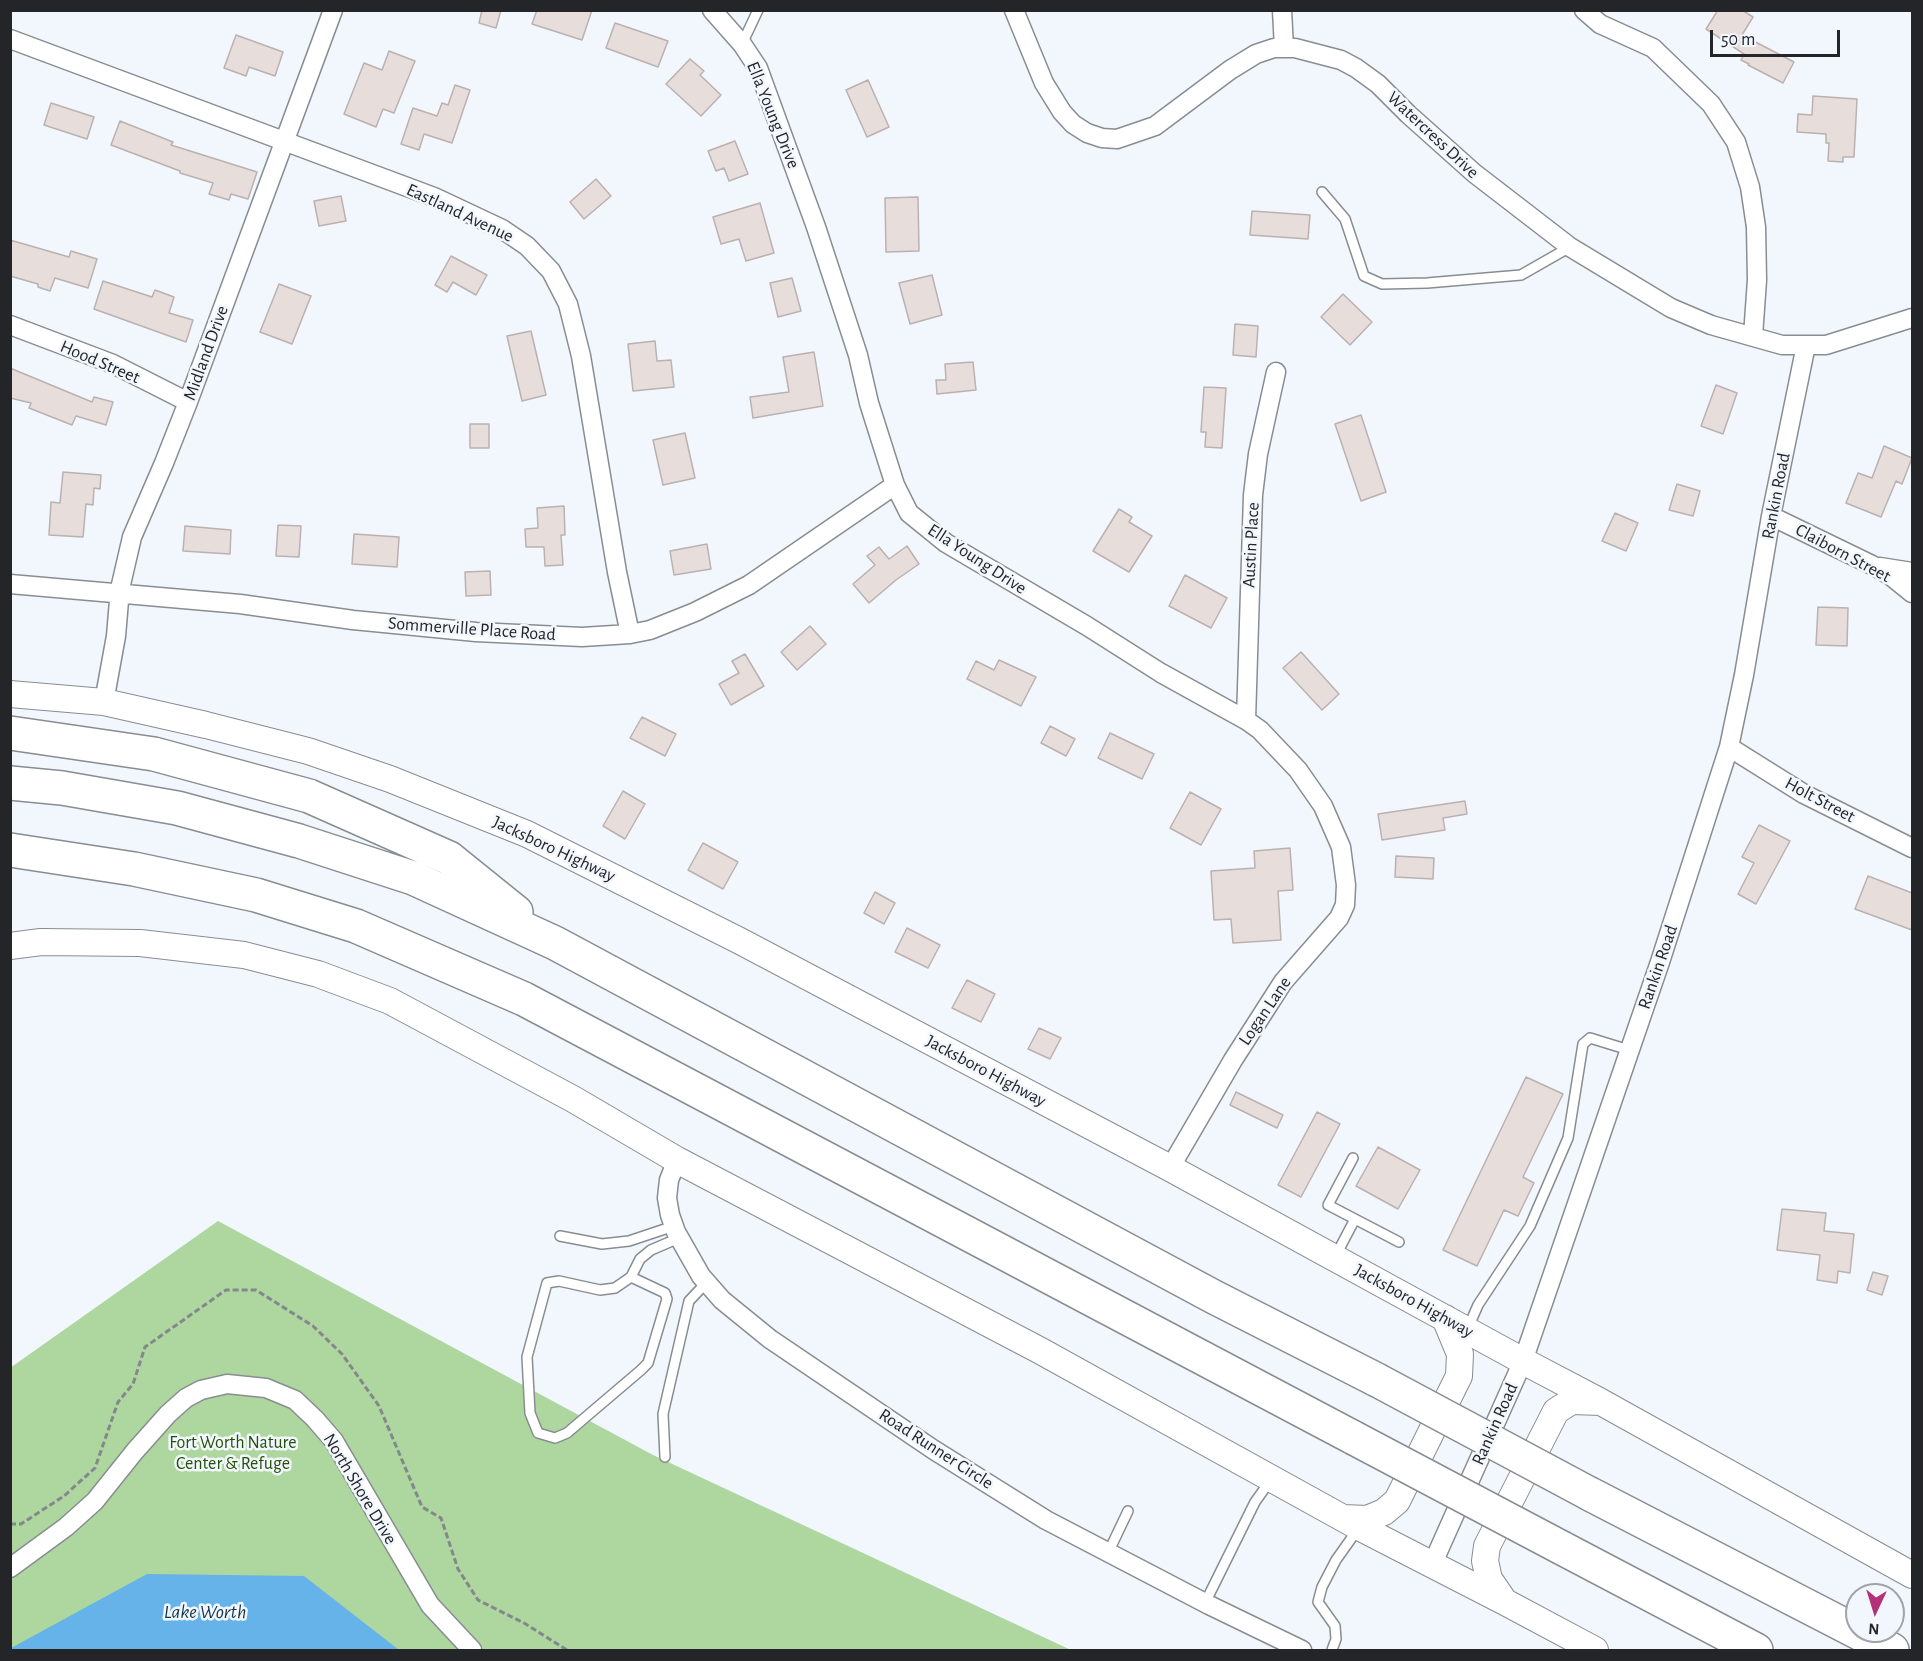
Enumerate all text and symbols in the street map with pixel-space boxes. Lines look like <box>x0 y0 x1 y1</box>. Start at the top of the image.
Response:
scale bar <box>1713 18 1844 56</box>
text: 50 m <box>1721 31 1755 49</box>
street label: Ella Young Drive <box>742 58 804 172</box>
street label: Watercress Drive <box>1383 87 1483 183</box>
street label: Eastland Avenue <box>403 179 517 247</box>
street label: Midland Drive <box>179 303 233 403</box>
street label: Hood Street <box>57 336 143 388</box>
street label: Rankin Road <box>1757 451 1795 541</box>
street label: Austin Place <box>1238 502 1264 588</box>
street label: Ella Young Drive <box>924 519 1030 599</box>
street label: Claiborn Street <box>1792 519 1894 587</box>
street label: Sommerville Place Road <box>387 612 557 646</box>
street label: Holt Street <box>1781 773 1859 827</box>
street label: Jacksboro Highway <box>489 811 619 887</box>
street label: Rankin Road <box>1634 922 1682 1012</box>
street label: Logan Lane <box>1234 973 1296 1049</box>
street label: Jacksboro Highway <box>922 1030 1050 1112</box>
street label: Jacksboro Highway <box>1351 1259 1477 1343</box>
street label: Rankin Road <box>1467 1380 1523 1468</box>
street label: Road Runner Circle <box>875 1404 997 1494</box>
street label: North Shore Drive <box>318 1430 402 1548</box>
park label: Fort Worth Nature Center & Refuge <box>169 1432 297 1474</box>
north arrow <box>1845 1583 1905 1643</box>
water label: Lake Worth <box>164 1600 246 1624</box>
text: N <box>1868 1621 1880 1637</box>

